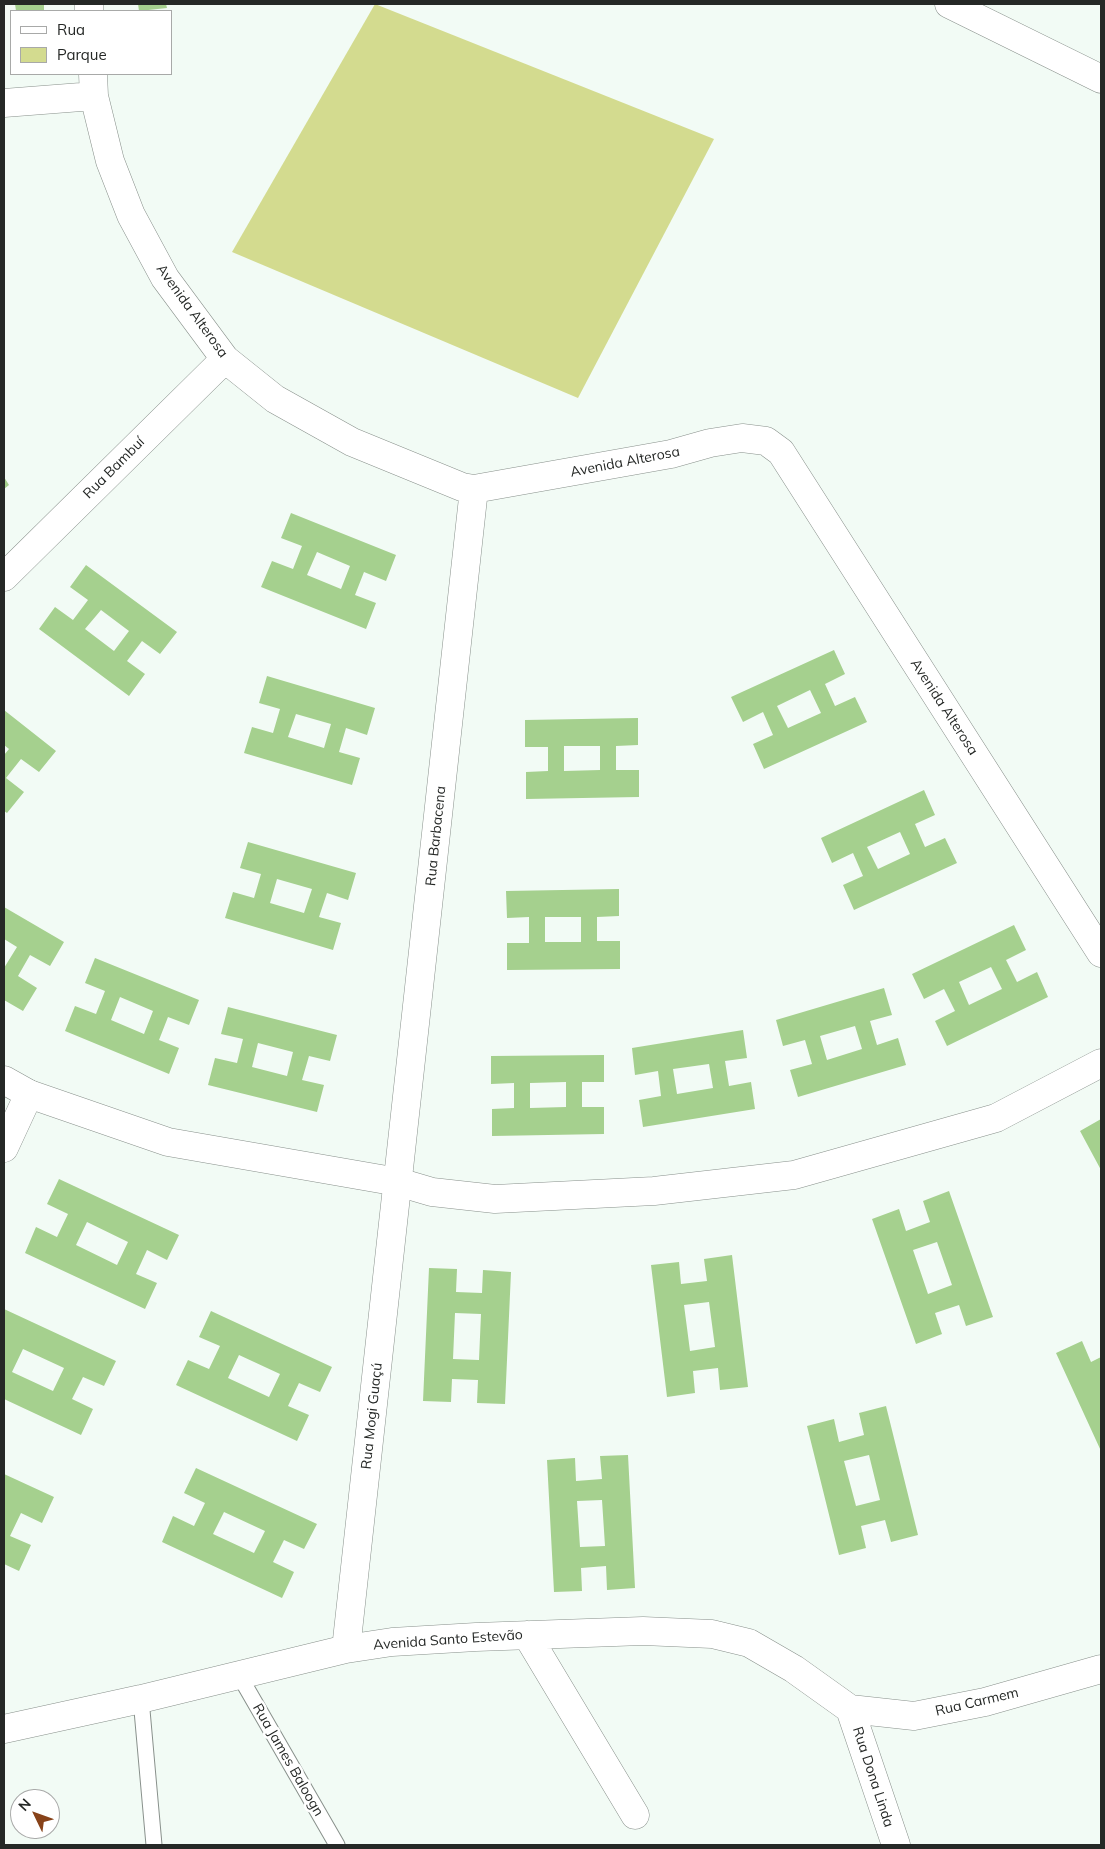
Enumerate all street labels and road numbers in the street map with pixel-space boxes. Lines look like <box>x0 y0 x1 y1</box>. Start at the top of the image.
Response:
street label: Avenida Alterosa <box>153 261 231 361</box>
street label: Rua Bambuí <box>80 434 148 502</box>
street label: Avenida Alterosa <box>569 443 681 481</box>
street label: Avenida Alterosa <box>907 656 981 758</box>
street label: Rua Barbacena <box>422 785 450 887</box>
street label: Rua Mogi Guaçú <box>358 1362 386 1470</box>
street label: Avenida Santo Estevão <box>373 1626 523 1654</box>
street label: Rua Carmem <box>934 1684 1020 1720</box>
street label: Rua James Baloogn <box>249 1701 327 1819</box>
street label: Rua Dona Linda <box>849 1725 897 1829</box>

